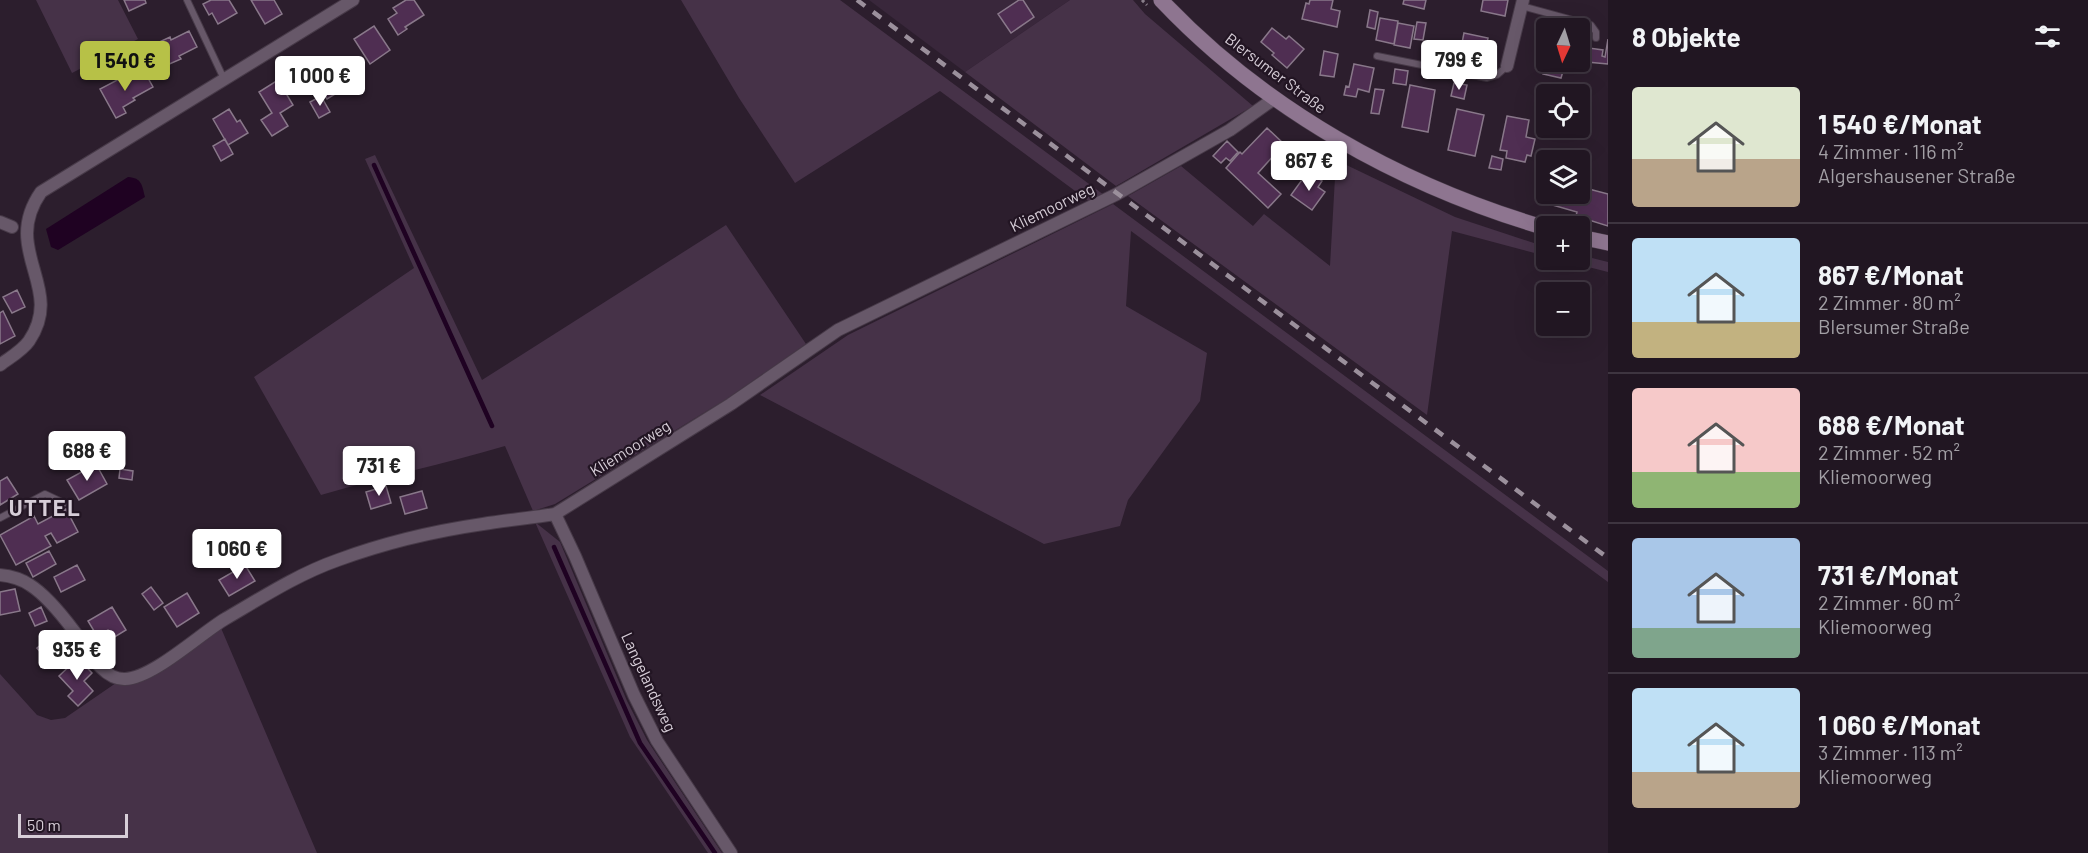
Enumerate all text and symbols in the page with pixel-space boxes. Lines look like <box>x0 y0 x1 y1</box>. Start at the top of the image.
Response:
north arrow <box>1536 18 1590 72</box>
map controls <box>1536 18 1590 336</box>
icon: filters <box>2031 20 2064 53</box>
text: 8 Objekte <box>1632 21 1741 52</box>
street label: Blersumer Straße <box>1222 28 1331 117</box>
pin: 799 € <box>1417 40 1501 91</box>
pin: 1 540 € <box>70 41 180 92</box>
text: 799 € <box>1435 47 1483 71</box>
text: 1 540 € <box>94 48 156 72</box>
pin: 1 000 € <box>265 56 375 107</box>
text: 1 000 € <box>289 63 351 87</box>
button: locate <box>1536 84 1590 138</box>
text: 1 540 €/Monat <box>1818 108 1982 139</box>
icon: home <box>1680 111 1752 183</box>
text: 4 Zimmer · 116 m² <box>1818 139 1964 163</box>
pin: 867 € <box>1267 141 1351 192</box>
text: 867 € <box>1285 148 1333 172</box>
button: layers <box>1536 150 1590 204</box>
text: Algershausener Straße <box>1818 163 2016 187</box>
street label: Kliemoorweg <box>1007 178 1097 235</box>
button: + <box>1536 216 1590 270</box>
text: 867 €/Monat <box>1818 259 1964 290</box>
icon: home <box>1680 262 1752 334</box>
button: − <box>1536 282 1590 336</box>
text: 2 Zimmer · 80 m² <box>1818 290 1961 314</box>
text: Blersumer Straße <box>1818 314 1970 338</box>
text: 688 €/Monat <box>1818 409 1965 440</box>
icon: home <box>1680 412 1752 484</box>
street label: Kliemoorweg <box>586 415 673 480</box>
pin: 688 € <box>45 431 129 482</box>
text: 688 € <box>62 438 112 462</box>
text: 2 Zimmer · 52 m² <box>1818 440 1960 464</box>
pin: 731 € <box>337 446 421 497</box>
text: 731 € <box>357 453 401 477</box>
text: Kliemoorweg <box>1818 464 1932 488</box>
district label: UTTEL <box>9 494 81 520</box>
pin: 1 060 € <box>182 529 292 580</box>
text: 1 060 € <box>206 536 268 560</box>
text: 731 €/Monat <box>1818 559 1959 590</box>
icon: home <box>1680 562 1752 634</box>
text: 2 Zimmer · 60 m² <box>1818 590 1961 614</box>
text: Kliemoorweg <box>1818 614 1932 638</box>
street label: Langelandsweg <box>618 629 681 735</box>
pin: 935 € <box>35 630 119 681</box>
text: 935 € <box>53 637 101 661</box>
text: 1 060 €/Monat <box>1818 709 1981 740</box>
icon: home <box>1680 712 1752 784</box>
text: 3 Zimmer · 113 m² <box>1818 740 1963 764</box>
text: Kliemoorweg <box>1818 764 1932 788</box>
scale bar <box>18 811 128 838</box>
text: 50 m <box>27 815 61 834</box>

